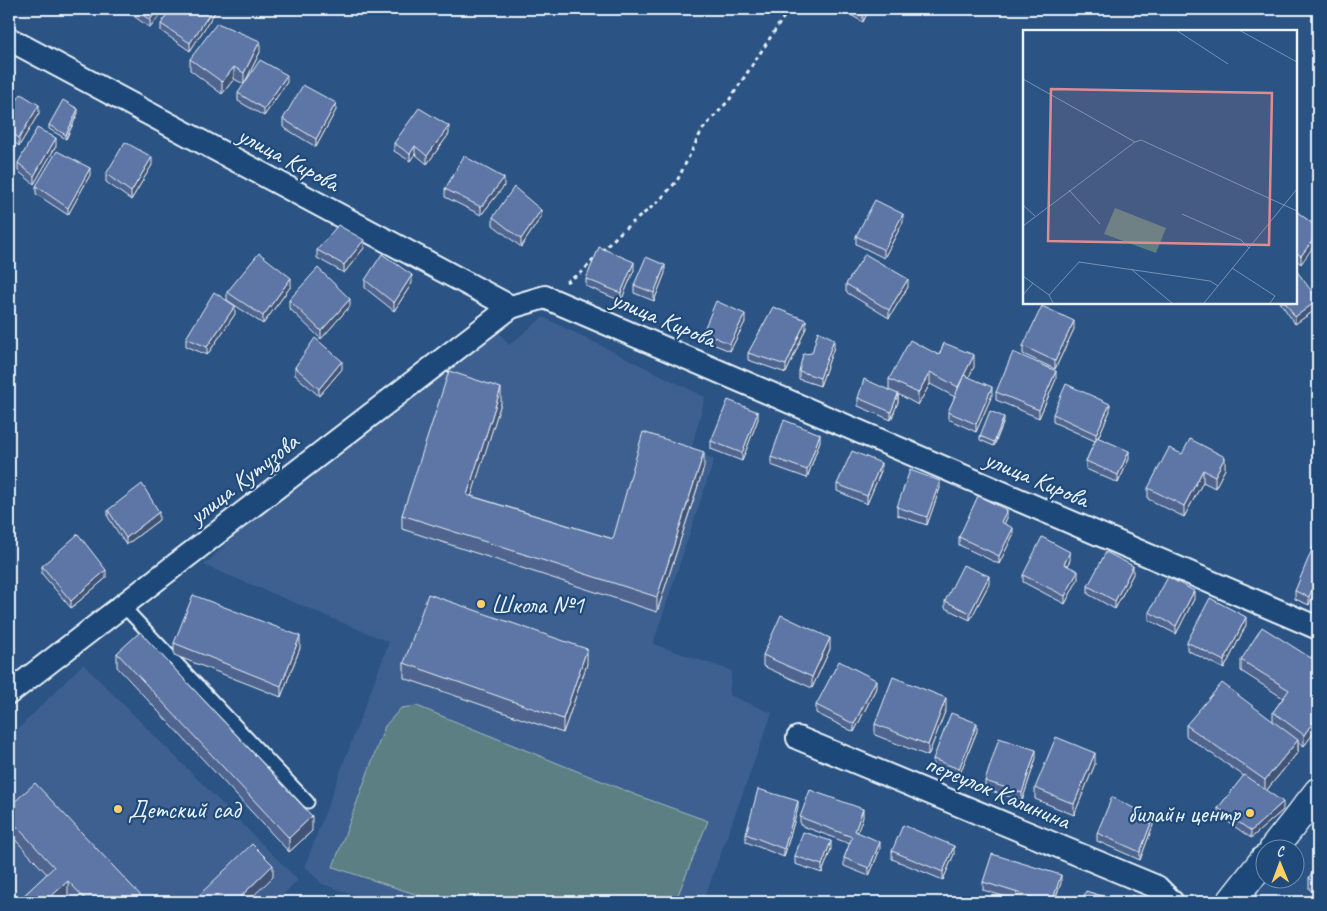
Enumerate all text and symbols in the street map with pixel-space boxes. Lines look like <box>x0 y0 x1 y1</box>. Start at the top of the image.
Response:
inset map <box>1023 30 1297 304</box>
street label: улица Кирова <box>231 118 347 200</box>
street label: улица Кирова <box>605 282 723 356</box>
street label: улица Кутузова <box>181 425 307 534</box>
street label: улица Кирова <box>978 442 1096 516</box>
place label: Школа №1 <box>491 589 586 621</box>
marker: Школа №1 <box>475 598 487 610</box>
street label: переулок Калинина <box>920 747 1077 838</box>
place label: Детский сад <box>128 794 242 826</box>
place label: билайн центр <box>1128 798 1242 830</box>
marker: Детский сад <box>112 803 124 815</box>
marker: билайн центр <box>1244 807 1256 819</box>
north arrow <box>1254 838 1304 888</box>
text: С <box>1276 843 1285 860</box>

